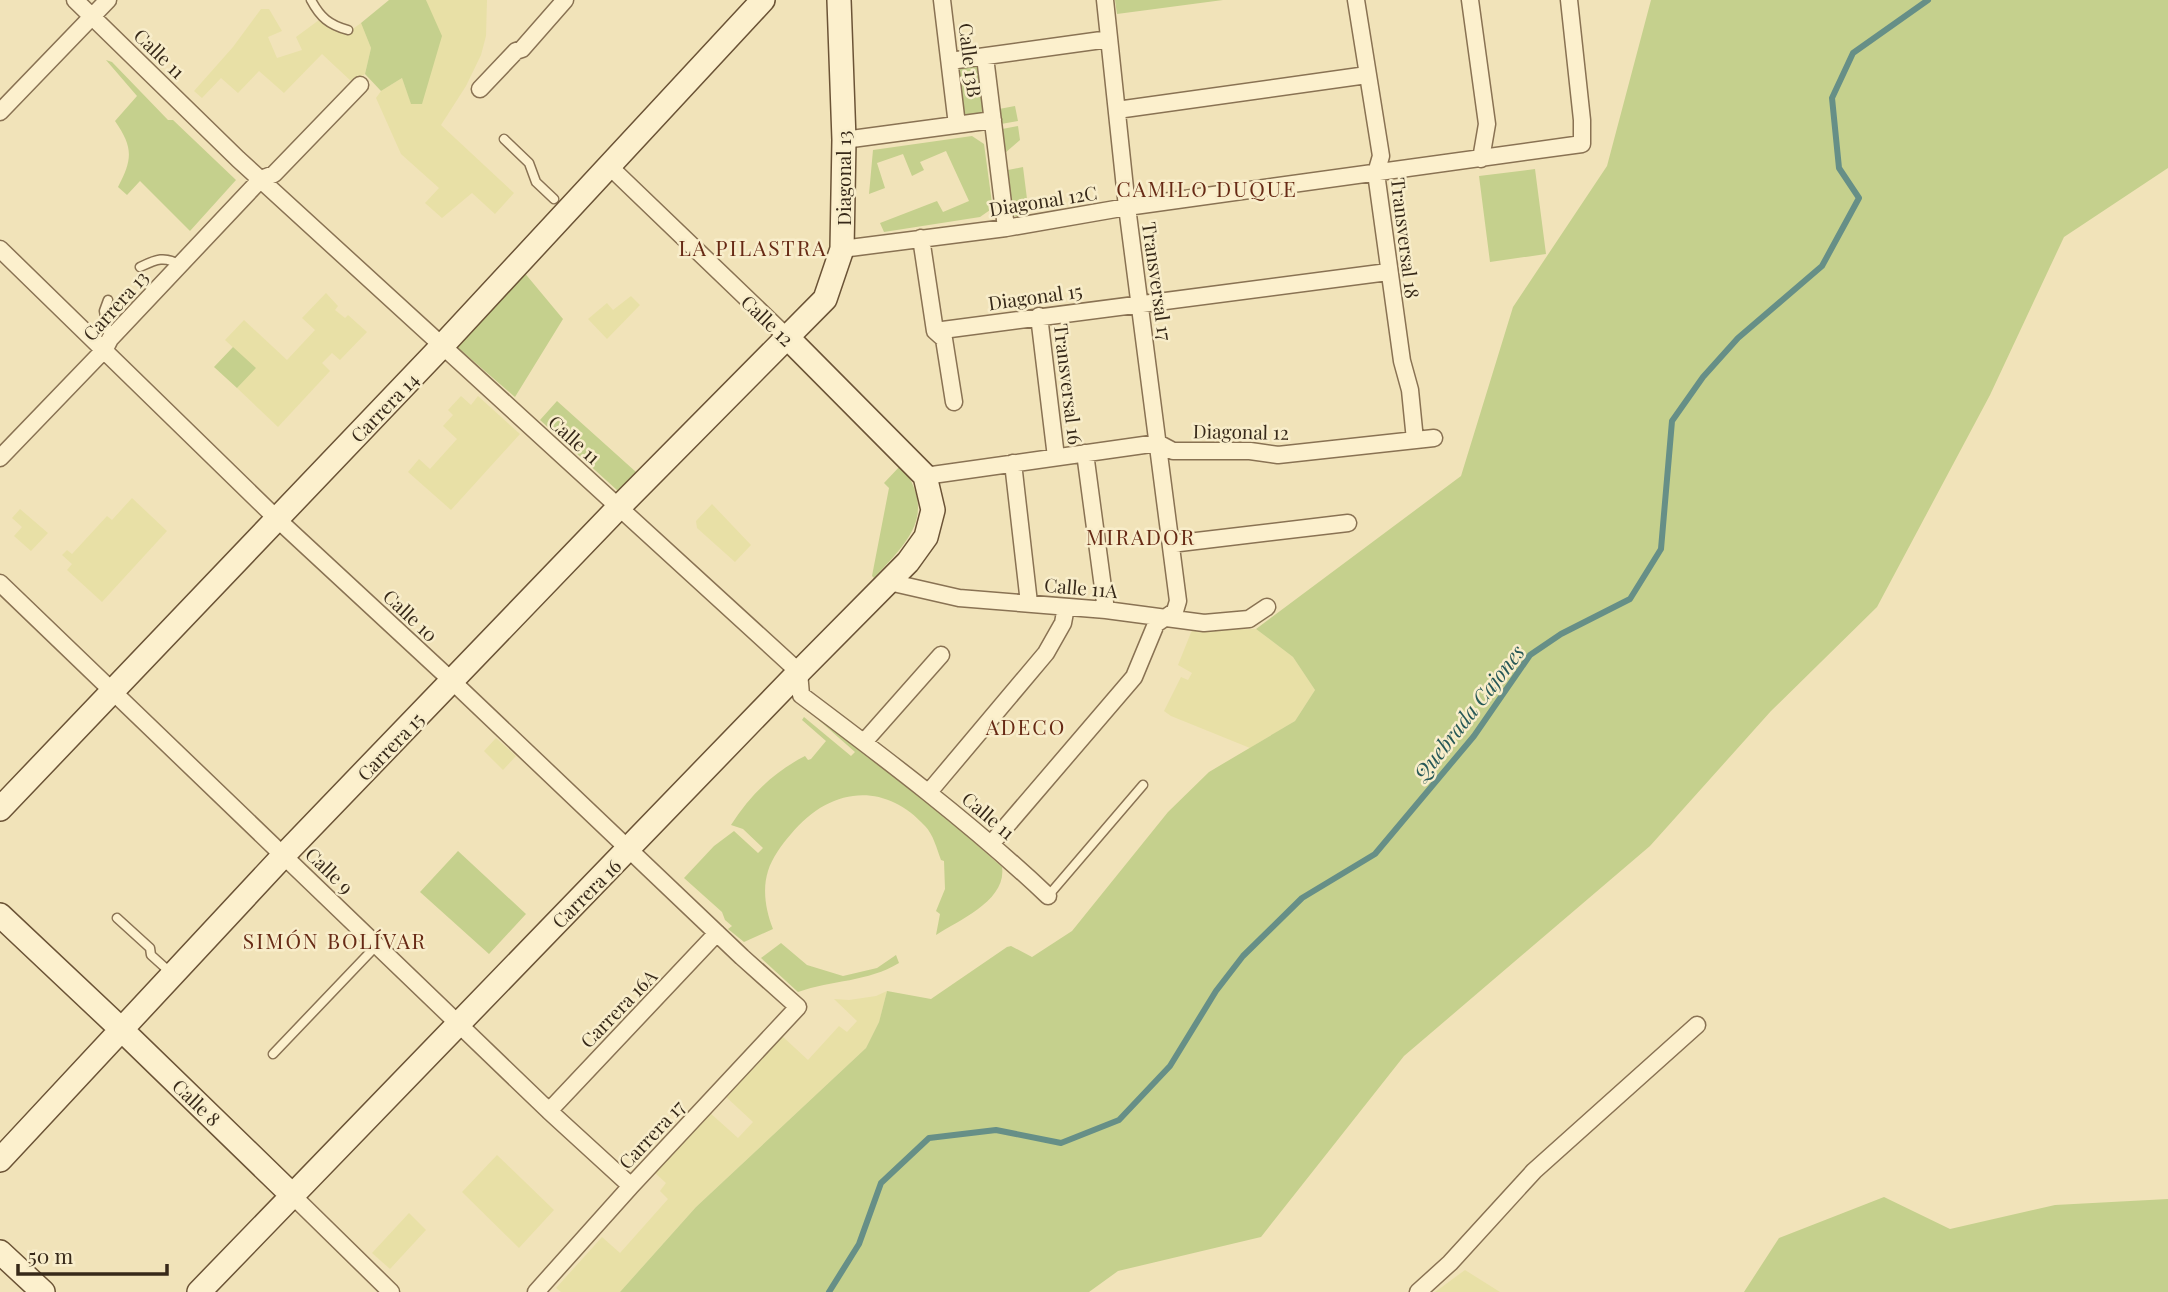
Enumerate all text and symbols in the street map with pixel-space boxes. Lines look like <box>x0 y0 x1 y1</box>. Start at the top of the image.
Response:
street label: Calle 13B <box>954 21 988 99</box>
street label: Calle 11 <box>129 22 191 84</box>
street label: Diagonal 13 <box>830 130 856 226</box>
district label: CAMILO DUQUE <box>1116 174 1298 202</box>
street label: Transversal 18 <box>1386 176 1426 300</box>
street label: Diagonal 12C <box>987 179 1099 221</box>
street label: Transversal 17 <box>1137 220 1179 342</box>
district label: LA PILASTRA <box>678 233 828 261</box>
street label: Carrera 13 <box>76 264 154 346</box>
street label: Diagonal 15 <box>986 277 1084 315</box>
street label: Calle 12 <box>736 289 800 351</box>
street label: Transversal 16 <box>1049 322 1089 446</box>
street label: Carrera 14 <box>344 366 424 448</box>
street label: Calle 11 <box>543 409 607 469</box>
street label: Diagonal 12 <box>1193 417 1289 445</box>
district label: MIRADOR <box>1086 522 1196 550</box>
street label: Calle 11A <box>1043 571 1120 603</box>
street label: Calle 10 <box>378 583 444 647</box>
water label: Quebrada Cajones <box>1405 638 1530 787</box>
street label: Carrera 15 <box>351 706 429 786</box>
district label: ADECO <box>985 712 1066 740</box>
street label: Calle 11 <box>957 785 1021 845</box>
street label: Calle 9 <box>300 841 360 899</box>
street label: Carrera 16 <box>546 853 626 933</box>
district label: SIMÓN BOLÍVAR <box>243 926 427 954</box>
street label: Carrera 16A <box>574 962 663 1053</box>
street label: Calle 8 <box>167 1073 227 1131</box>
street label: Carrera 17 <box>612 1094 690 1174</box>
scale bar <box>18 1232 166 1276</box>
text: 50 m <box>28 1241 74 1269</box>

